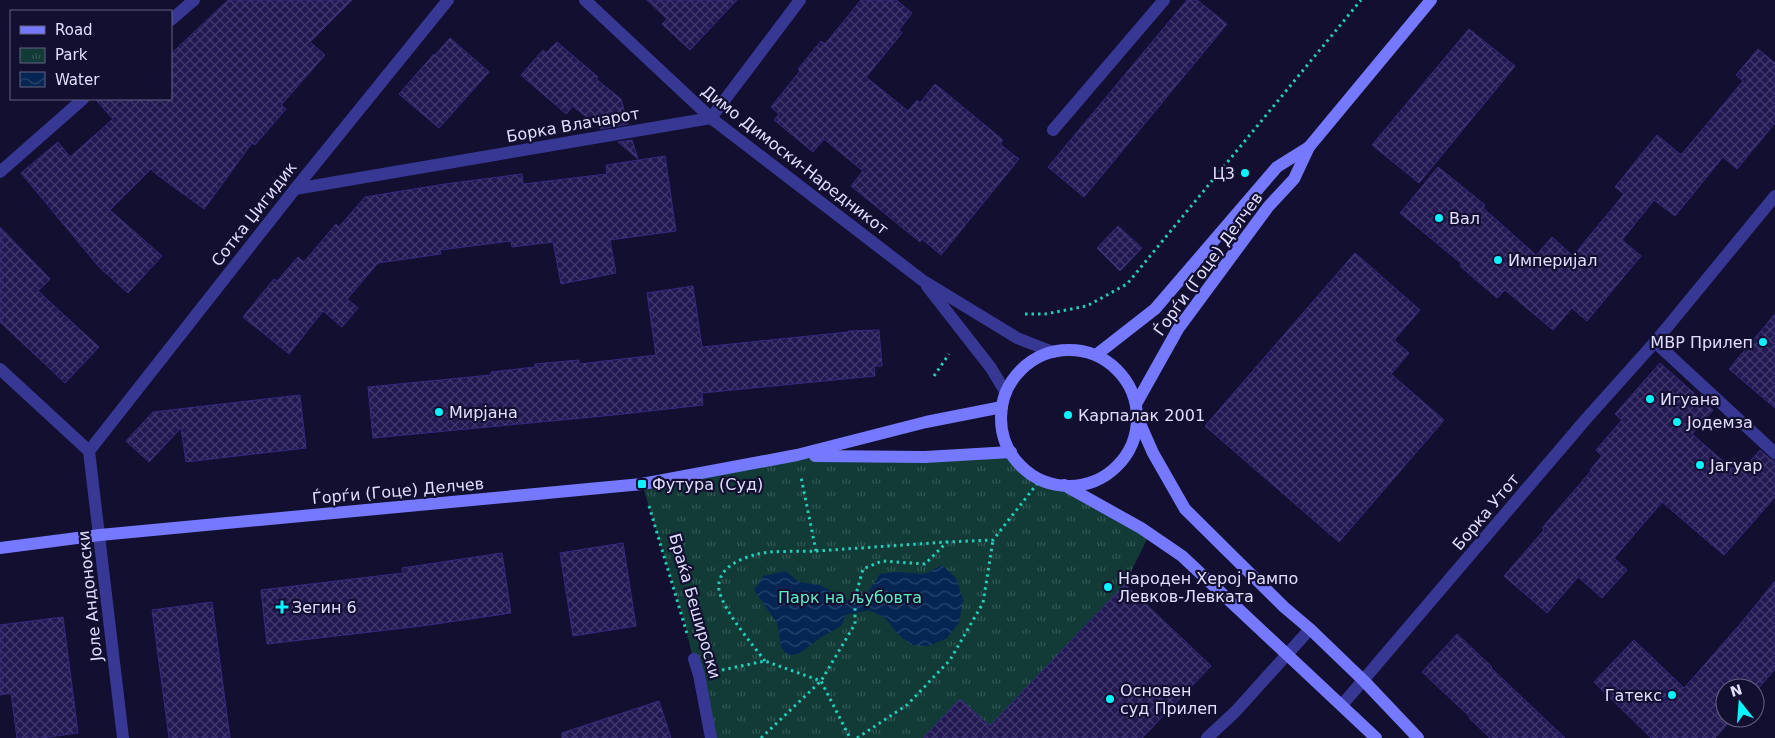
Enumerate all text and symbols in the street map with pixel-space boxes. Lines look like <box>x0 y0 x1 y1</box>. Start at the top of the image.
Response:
legend <box>10 10 172 100</box>
text: Road <box>55 21 93 39</box>
text: Park <box>55 46 88 64</box>
text: Water <box>55 71 100 89</box>
street label: Димо Димоски-Наредникот <box>698 81 892 239</box>
street label: Борка Влачарот <box>505 104 641 146</box>
street label: Сотка Џигидик <box>207 158 301 270</box>
place label: Ц3 <box>1212 164 1235 183</box>
marker: Ц3 <box>1239 167 1251 179</box>
street label: Ѓорѓи (Гоце) Делчев <box>1150 189 1266 339</box>
place label: Вал <box>1449 209 1480 228</box>
marker: Вал <box>1433 212 1445 224</box>
place label: Империјал <box>1508 251 1597 270</box>
marker: Империјал <box>1492 254 1504 266</box>
place label: МВР Прилеп <box>1650 333 1753 352</box>
marker: МВР Прилеп <box>1757 336 1769 348</box>
place label: Игуана <box>1660 390 1720 409</box>
marker: Игуана <box>1644 393 1656 405</box>
place label: Мирјана <box>449 403 518 422</box>
marker: Мирјана <box>433 406 445 418</box>
place label: Карпалак 2001 <box>1078 406 1205 425</box>
marker: Карпалак 2001 <box>1062 409 1074 421</box>
place label: Јодемза <box>1686 413 1753 432</box>
marker: Јодемза <box>1671 416 1683 428</box>
place label: Јагуар <box>1709 456 1762 475</box>
marker: Јагуар <box>1694 459 1706 471</box>
street label: Борка Утот <box>1449 470 1523 554</box>
street label: Ѓорѓи (Гоце) Делчев <box>311 474 485 508</box>
place label: Футура (Суд) <box>652 475 763 494</box>
marker: Футура (Суд) <box>636 478 648 490</box>
street label: Јоле Андоноски <box>74 530 106 663</box>
street label: Браќа Бешироски <box>665 531 725 681</box>
place label: Народен Херој Рампо Левков-Левката <box>1118 569 1298 606</box>
marker: Народен Херој Рампо Левков-Левката <box>1102 581 1114 593</box>
park label: Парк на љубовта <box>778 588 922 607</box>
place label: Зегин 6 <box>292 598 357 617</box>
marker: Зегин 6 <box>276 601 288 613</box>
north arrow <box>1715 678 1765 728</box>
place label: Основен суд Прилеп <box>1120 681 1218 718</box>
text: N <box>1728 681 1744 700</box>
place label: Гатекс <box>1605 686 1662 705</box>
marker: Гатекс <box>1666 689 1678 701</box>
marker: Основен суд Прилеп <box>1104 693 1116 705</box>

